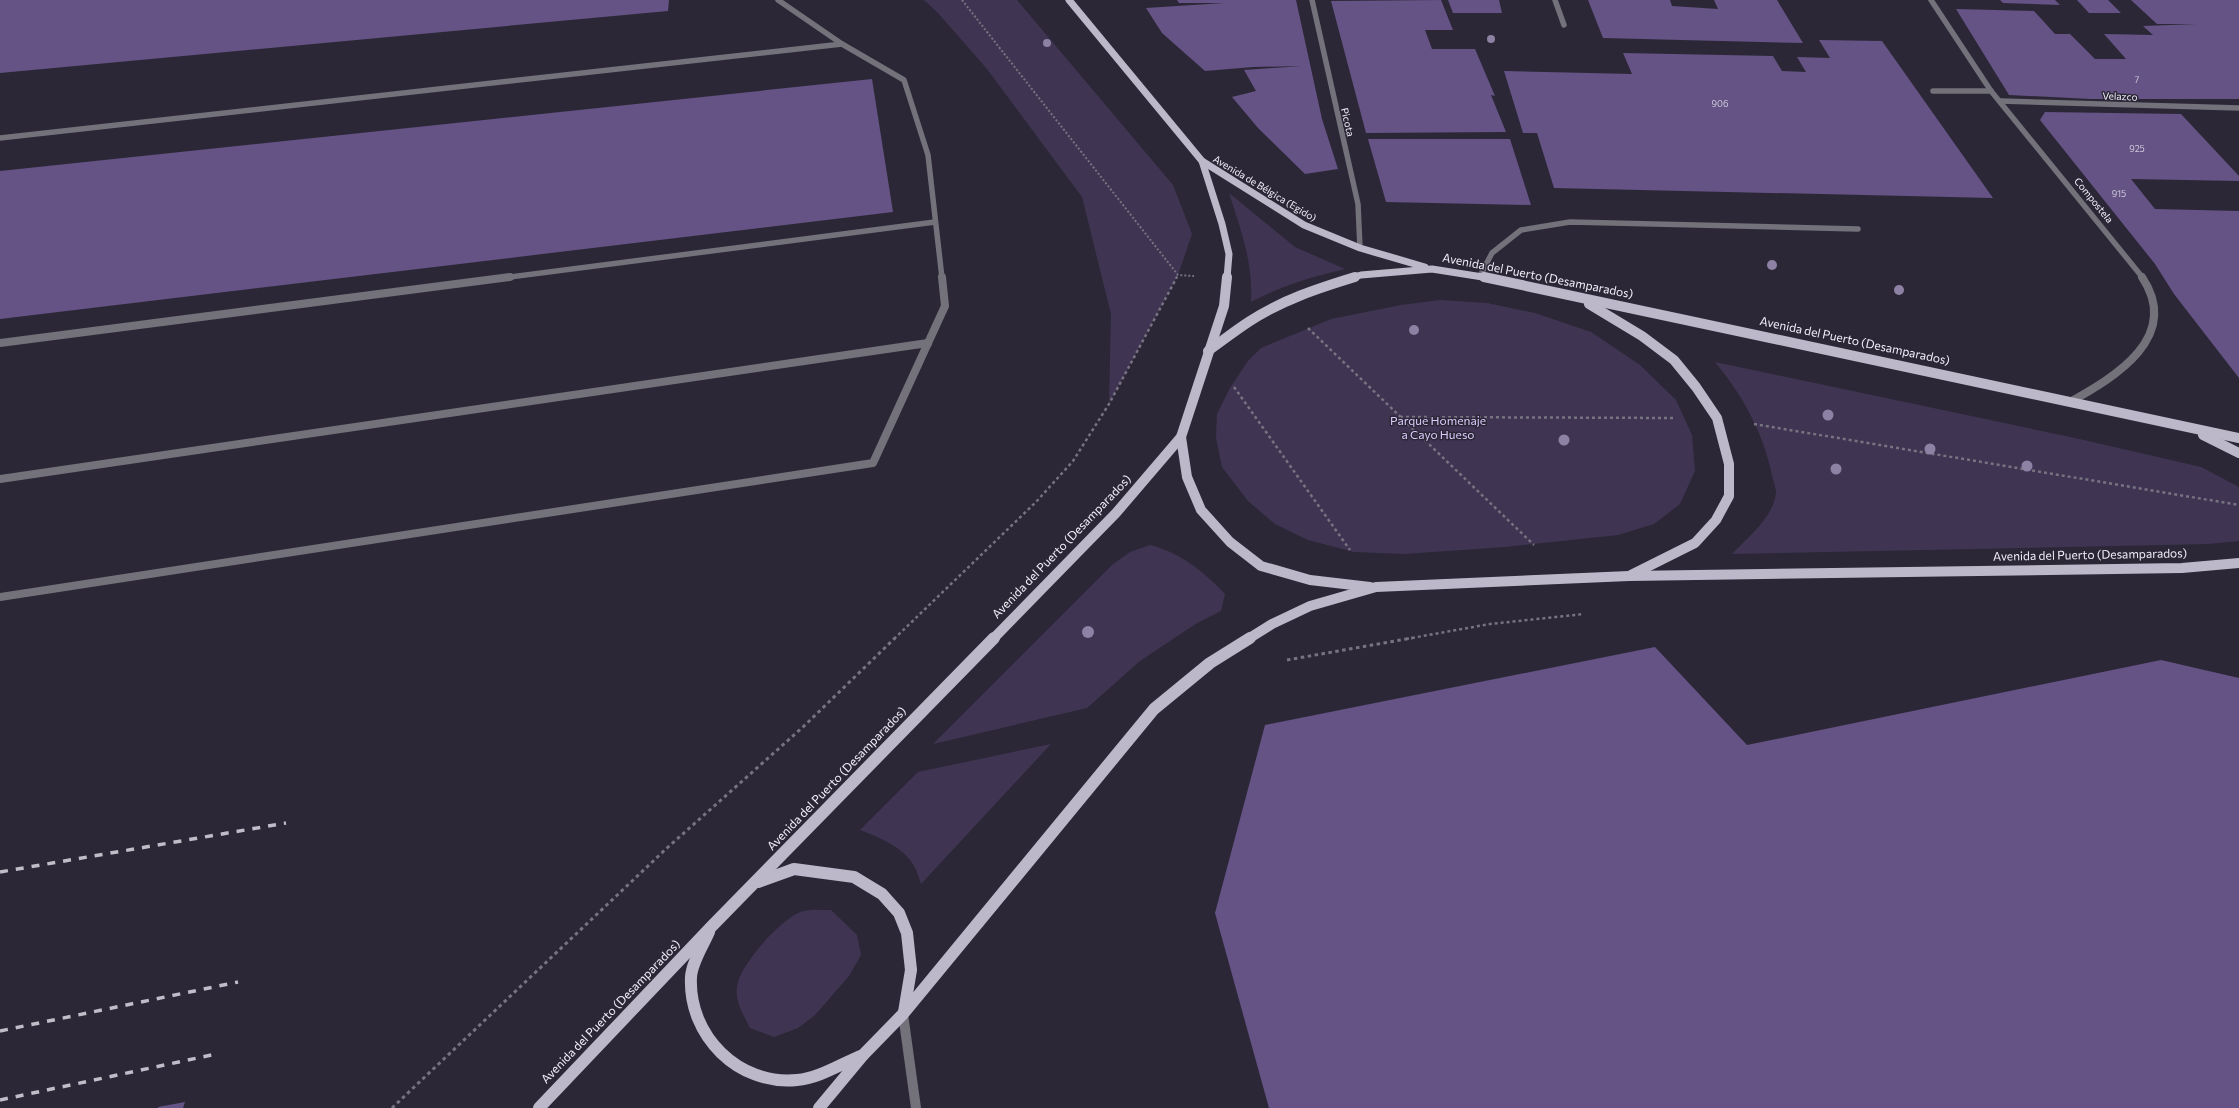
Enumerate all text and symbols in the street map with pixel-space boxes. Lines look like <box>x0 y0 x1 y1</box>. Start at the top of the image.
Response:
house number: 7 <box>2135 74 2140 85</box>
street label: Velazco <box>2102 89 2138 103</box>
house number: 906 <box>1712 98 1728 109</box>
street label: Picota <box>1339 107 1357 137</box>
house number: 925 <box>2129 143 2145 154</box>
street label: Avenida de Bélgica (Egido) <box>1211 152 1319 224</box>
street label: Compostela <box>2072 175 2116 225</box>
house number: 915 <box>2112 188 2126 199</box>
street label: Avenida del Puerto (Desamparados) <box>1441 250 1635 300</box>
street label: Avenida del Puerto (Desamparados) <box>1759 313 1951 367</box>
park label: Parque Homenaje a Cayo Hueso <box>1390 413 1486 441</box>
street label: Avenida del Puerto (Desamparados) <box>989 471 1133 621</box>
street label: Avenida del Puerto (Desamparados) <box>1993 545 2187 563</box>
street label: Avenida del Puerto (Desamparados) <box>764 703 908 853</box>
street label: Avenida del Puerto (Desamparados) <box>538 936 682 1086</box>

